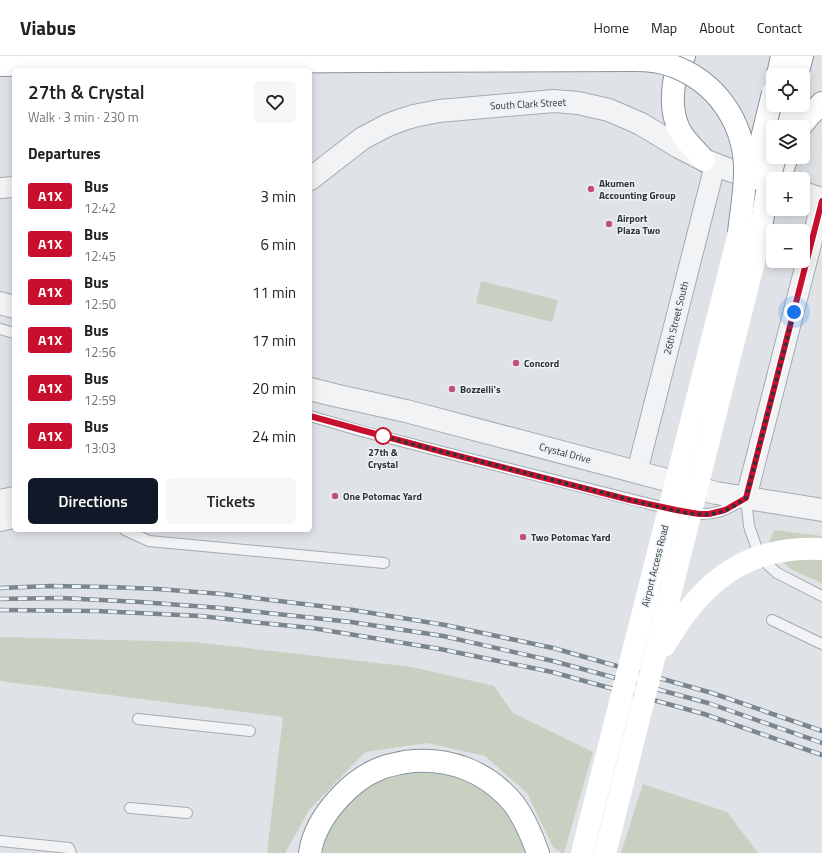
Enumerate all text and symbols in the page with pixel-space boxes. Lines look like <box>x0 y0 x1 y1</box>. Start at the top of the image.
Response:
text: Viabus <box>20 13 76 42</box>
text: Home <box>594 17 629 38</box>
text: Map <box>651 17 677 38</box>
text: About <box>699 17 735 38</box>
text: Contact <box>757 17 802 38</box>
map controls <box>766 68 810 268</box>
button: locate <box>766 68 810 112</box>
text: 27th & Crystal <box>28 77 145 106</box>
button: heart <box>254 81 296 123</box>
street label: South Clark Street <box>490 94 567 113</box>
text: Walk · 3 min · 230 m <box>28 107 139 127</box>
button: layers <box>766 120 810 164</box>
text: Departures <box>28 142 101 165</box>
button: + <box>766 172 810 216</box>
text: Bus <box>84 175 109 198</box>
place label: Akumen Accounting Group <box>599 176 676 203</box>
marker: Akumen Accounting Group <box>586 184 596 194</box>
text: A1X <box>38 185 62 206</box>
text: 3 min <box>260 185 296 208</box>
text: 12:42 <box>84 198 116 218</box>
place label: Airport Plaza Two <box>617 211 660 238</box>
marker: Airport Plaza Two <box>604 219 614 229</box>
text: Bus <box>84 223 109 246</box>
button: − <box>766 224 810 268</box>
text: A1X <box>38 233 62 254</box>
text: 6 min <box>260 233 296 256</box>
text: 12:45 <box>84 246 116 266</box>
text: Bus <box>84 271 109 294</box>
street label: 26th Street South <box>660 280 692 356</box>
text: A1X <box>38 281 62 302</box>
text: 11 min <box>252 281 296 304</box>
text: 12:50 <box>84 294 116 314</box>
your location <box>784 302 804 322</box>
text: Bus <box>84 319 109 342</box>
text: A1X <box>38 329 62 350</box>
text: 17 min <box>252 329 296 352</box>
text: 12:56 <box>84 342 116 362</box>
place label: Concord <box>524 356 559 371</box>
marker: Concord <box>511 358 521 368</box>
text: Bus <box>84 367 109 390</box>
text: A1X <box>38 377 62 398</box>
text: 20 min <box>252 377 296 400</box>
place label: Bozzelli's <box>460 382 501 397</box>
marker: Bozzelli's <box>447 384 457 394</box>
text: 12:59 <box>84 390 116 410</box>
text: Bus <box>84 415 109 438</box>
text: A1X <box>38 425 62 446</box>
text: 24 min <box>252 425 296 448</box>
marker: 27th & Crystal <box>374 427 392 445</box>
text: 13:03 <box>84 438 116 458</box>
street label: Crystal Drive <box>537 439 593 467</box>
place label: 27th & Crystal <box>368 445 398 472</box>
button: Directions <box>28 478 158 524</box>
button: Tickets <box>166 478 296 524</box>
place label: One Potomac Yard <box>343 489 422 504</box>
marker: One Potomac Yard <box>330 491 340 501</box>
street label: Airport Access Road <box>638 523 672 609</box>
place label: Two Potomac Yard <box>531 530 611 545</box>
marker: Two Potomac Yard <box>518 532 528 542</box>

